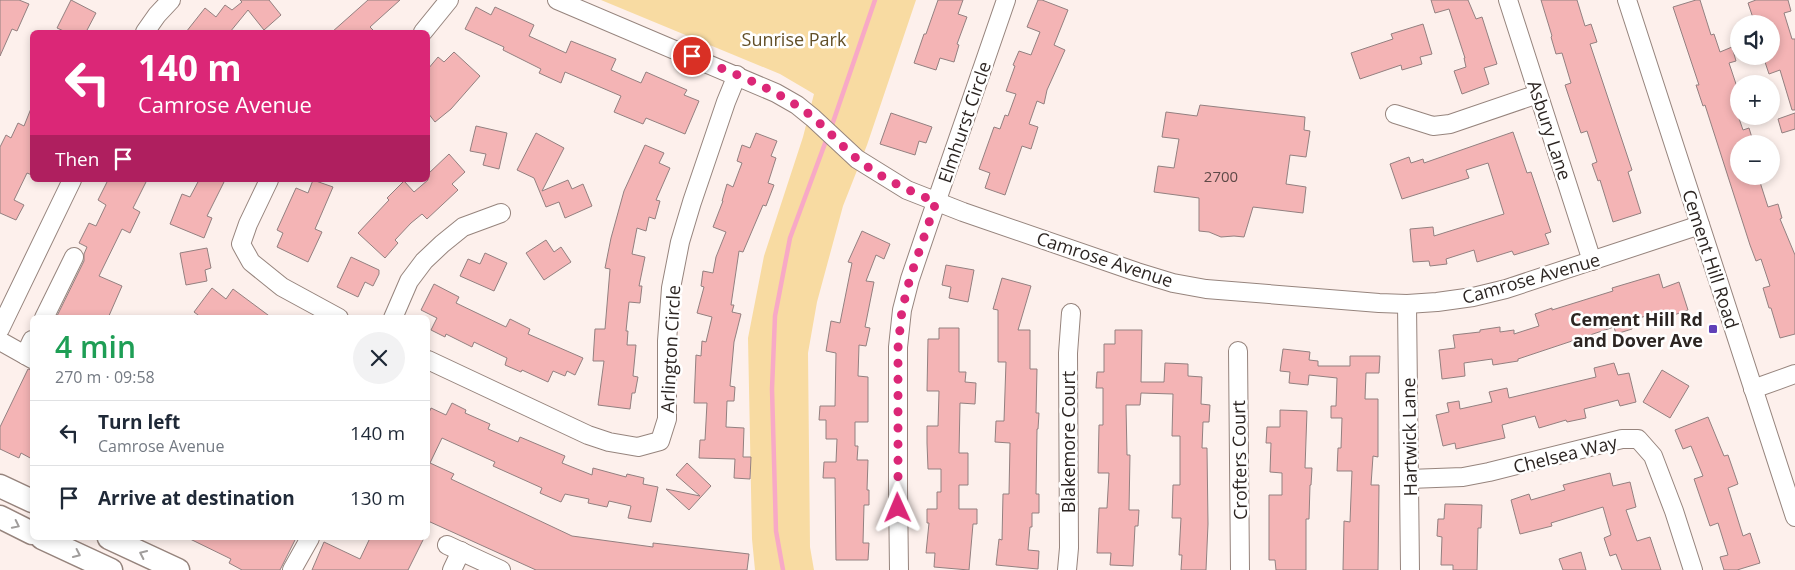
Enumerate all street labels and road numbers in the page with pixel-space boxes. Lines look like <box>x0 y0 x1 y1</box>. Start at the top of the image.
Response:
street label: Elmhurst Circle <box>932 58 996 186</box>
street label: Asbury Lane <box>1523 77 1577 183</box>
street label: Cement Hill Road <box>1677 186 1745 332</box>
street label: Camrose Avenue <box>1034 226 1176 292</box>
street label: Camrose Avenue <box>1459 247 1603 309</box>
street label: Arlington Circle <box>655 284 685 414</box>
street label: Blakemore Court <box>1056 371 1080 513</box>
street label: Hartwick Lane <box>1396 377 1422 497</box>
street label: Crofters Court <box>1226 400 1252 520</box>
street label: Chelsea Way <box>1511 429 1620 478</box>

